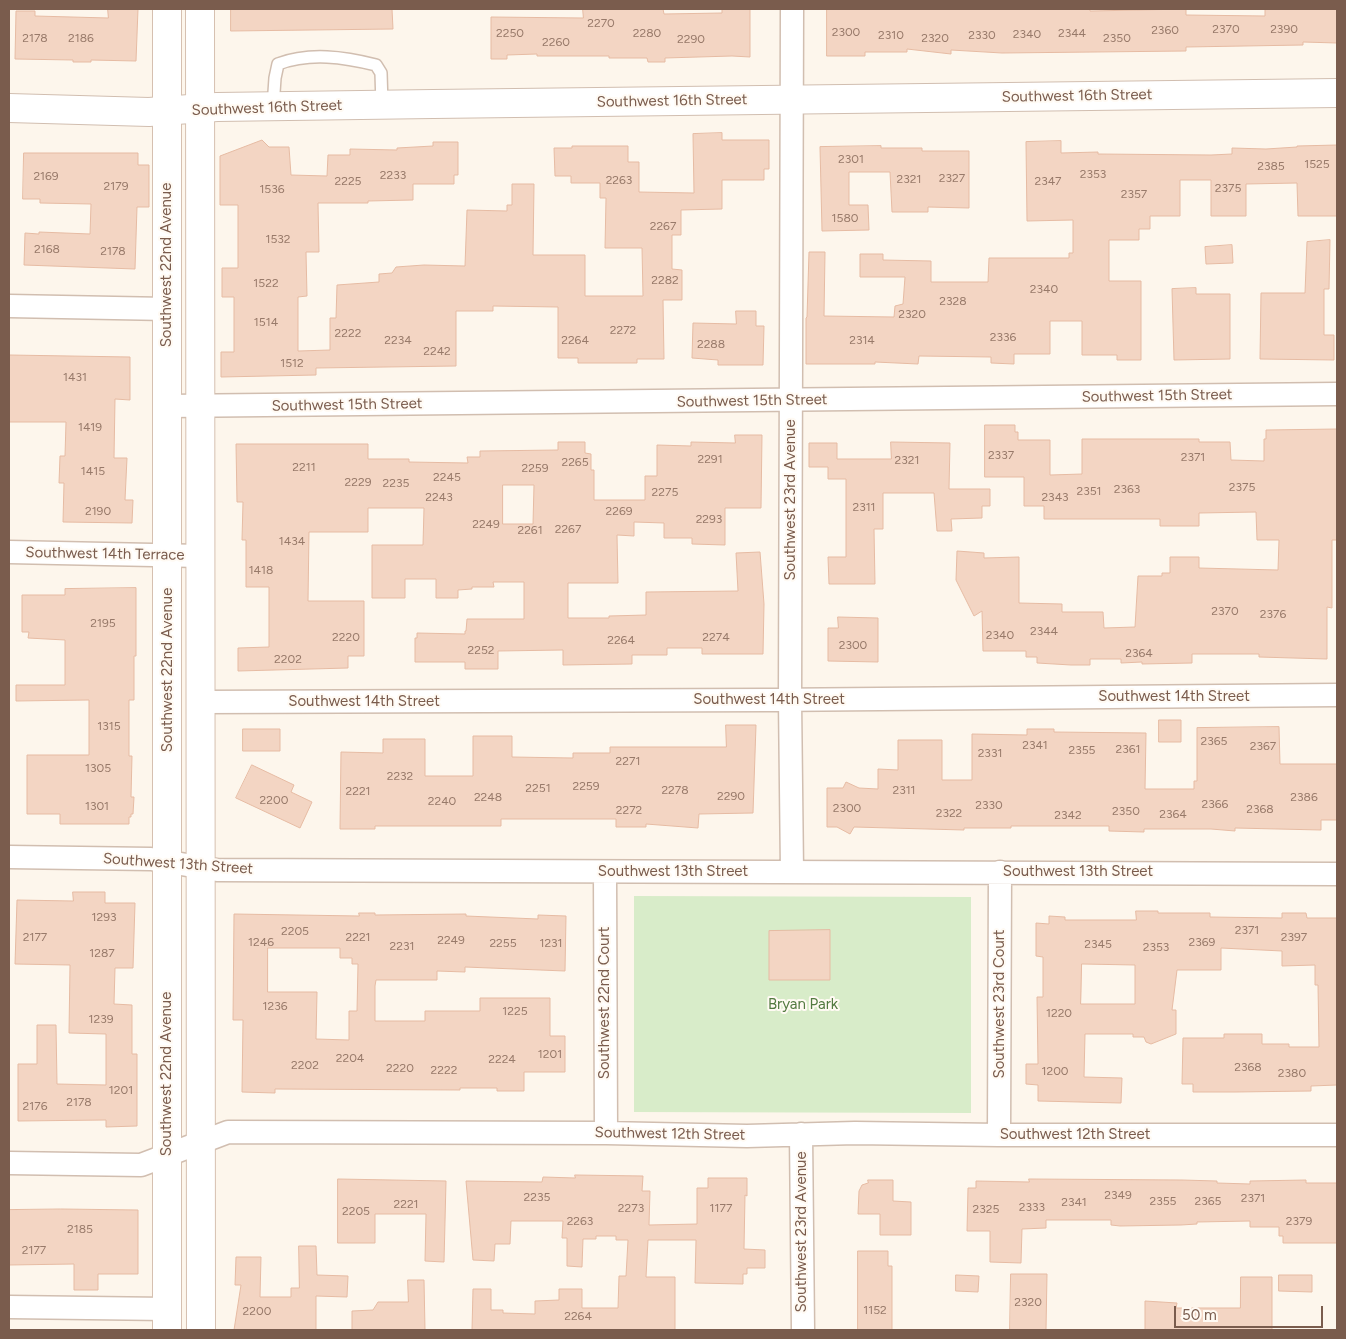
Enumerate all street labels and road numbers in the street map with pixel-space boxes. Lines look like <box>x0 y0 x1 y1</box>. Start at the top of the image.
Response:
street label: Southwest 16th Street <box>1001 86 1153 106</box>
street label: Southwest 16th Street <box>596 91 748 111</box>
street label: Southwest 16th Street <box>191 96 343 120</box>
street label: Southwest 22nd Avenue <box>158 183 176 347</box>
street label: Southwest 15th Street <box>1081 386 1233 406</box>
street label: Southwest 15th Street <box>676 391 828 411</box>
street label: Southwest 15th Street <box>271 395 423 415</box>
street label: Southwest 23rd Avenue <box>782 419 800 581</box>
street label: Southwest 14th Terrace <box>25 544 185 564</box>
street label: Southwest 22nd Avenue <box>159 588 177 752</box>
street label: Southwest 14th Street <box>1098 688 1250 706</box>
street label: Southwest 14th Street <box>693 691 845 709</box>
street label: Southwest 14th Street <box>288 693 440 711</box>
street label: Southwest 13th Street <box>102 850 254 878</box>
street label: Southwest 13th Street <box>598 863 748 881</box>
street label: Southwest 13th Street <box>1003 863 1153 881</box>
street label: Southwest 22nd Court <box>596 927 614 1079</box>
street label: Southwest 23rd Court <box>991 929 1009 1079</box>
street label: Southwest 22nd Avenue <box>158 992 176 1156</box>
street label: Southwest 12th Street <box>595 1124 745 1144</box>
street label: Southwest 12th Street <box>1000 1126 1150 1144</box>
street label: Southwest 23rd Avenue <box>793 1151 811 1313</box>

